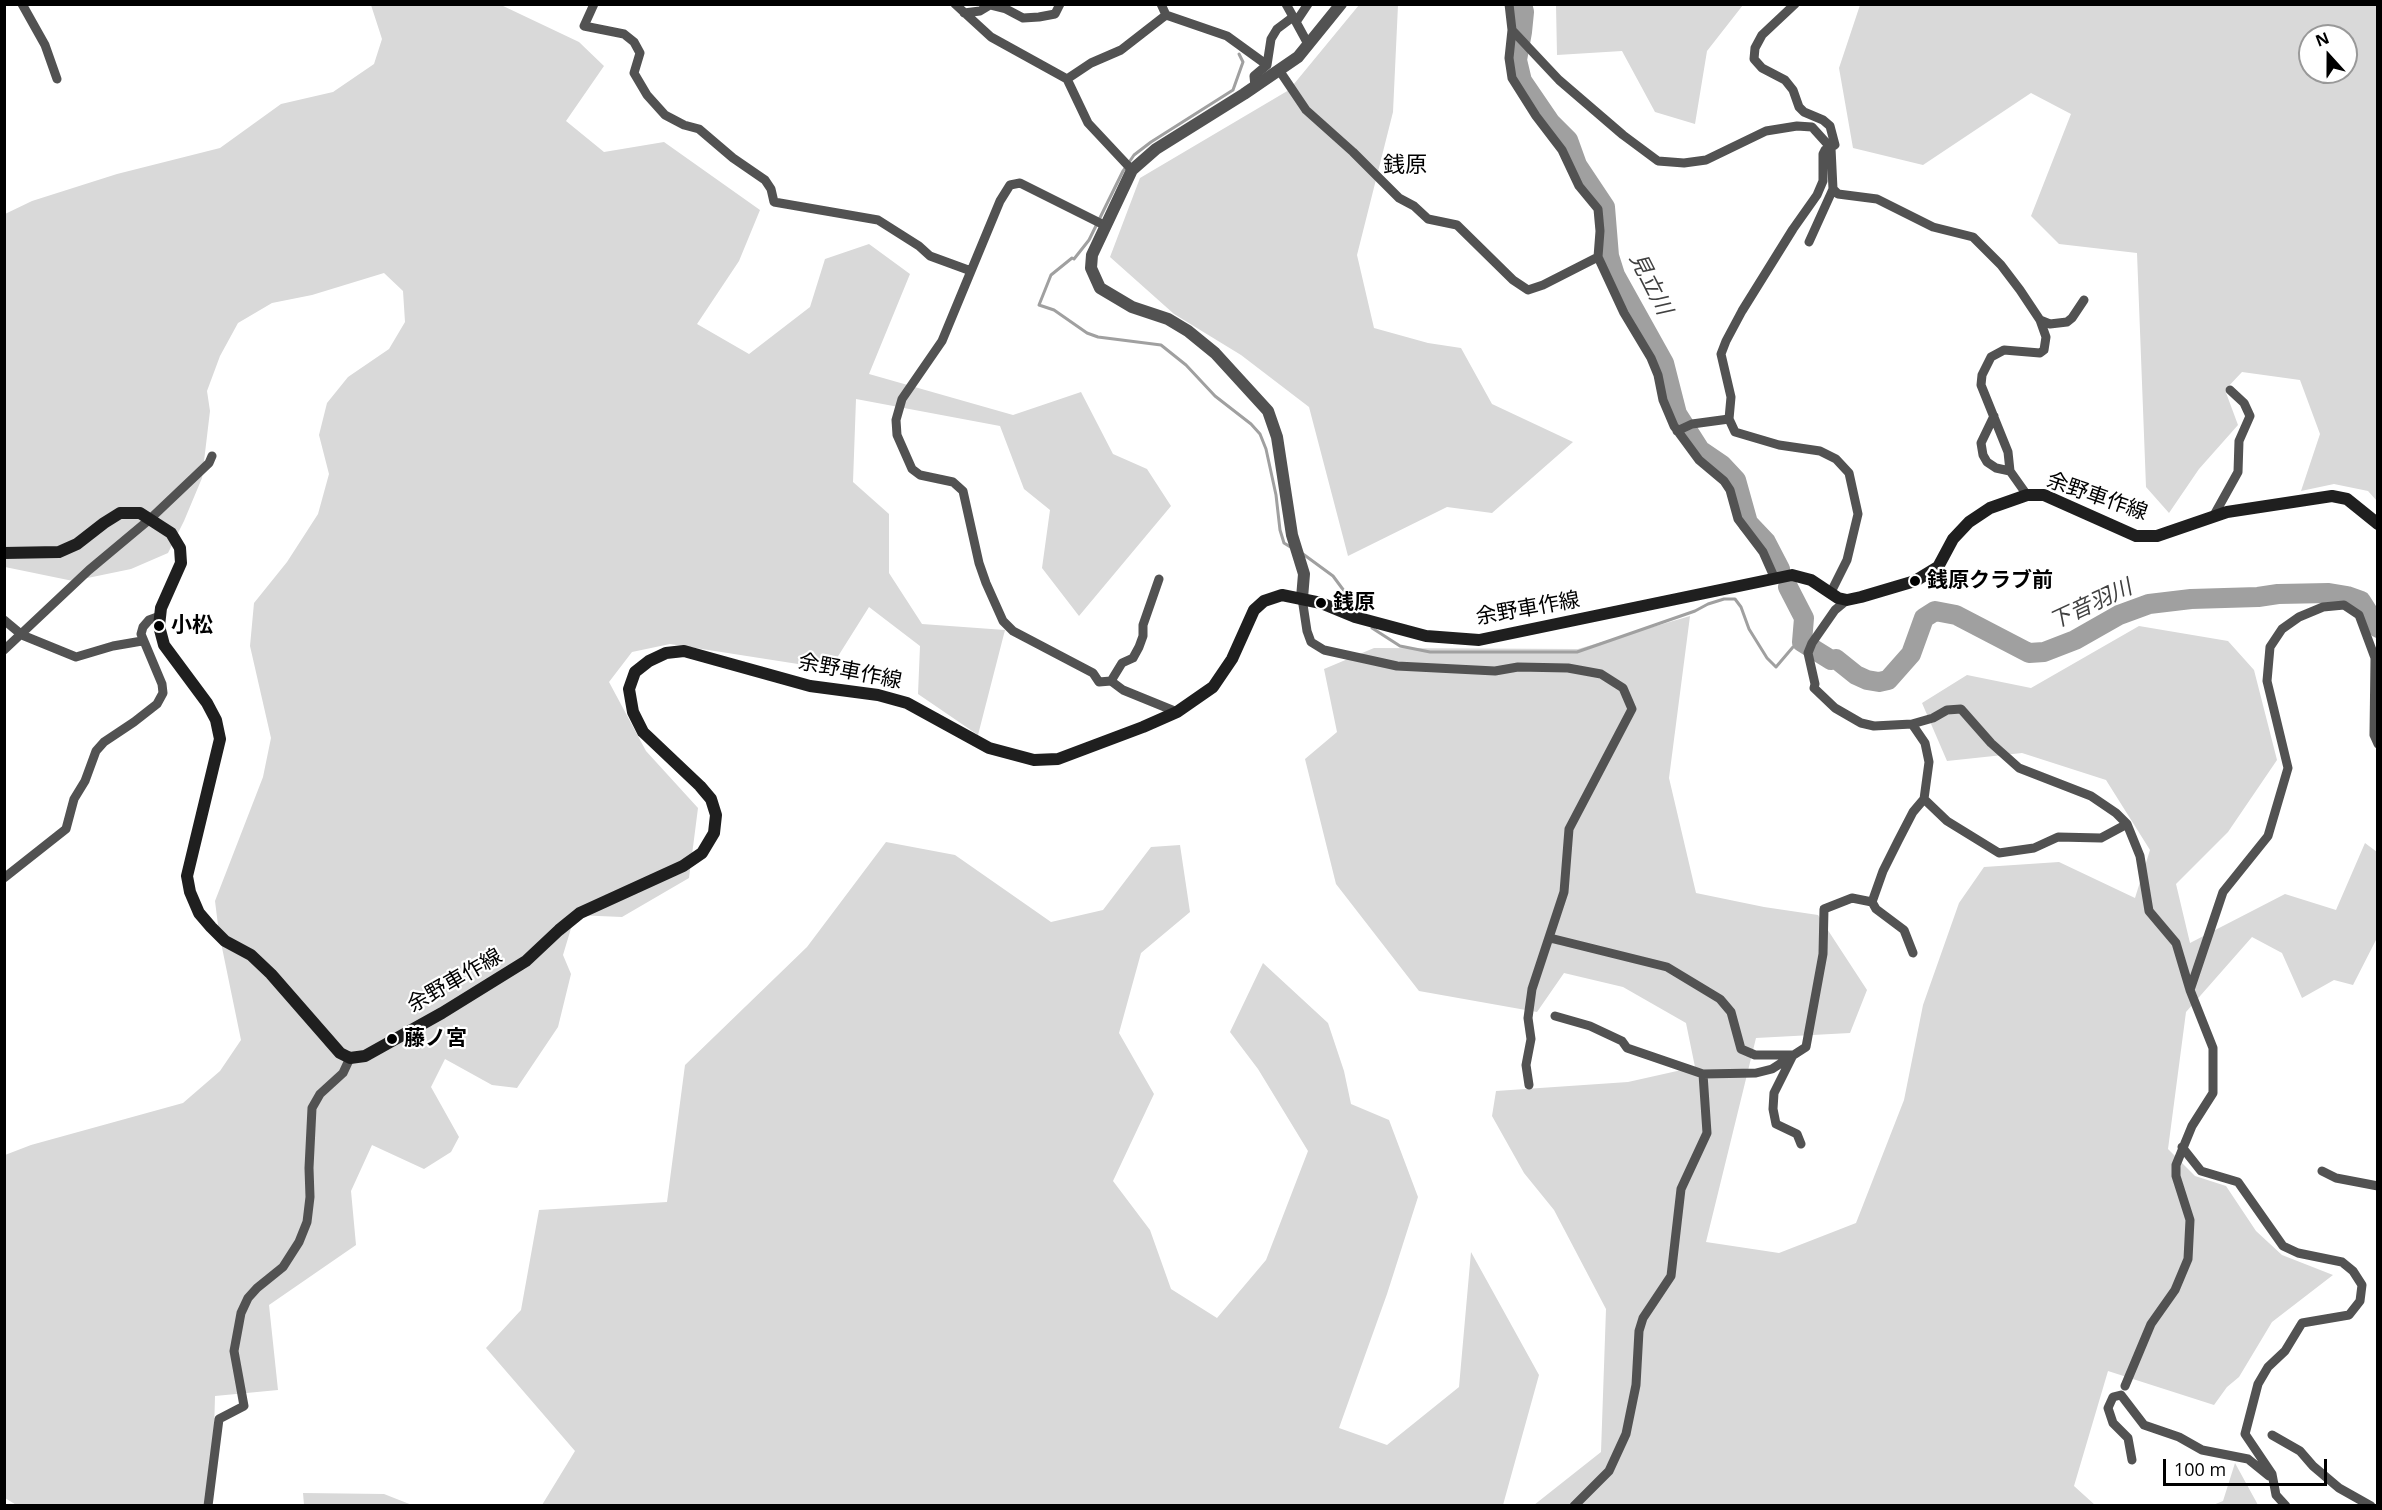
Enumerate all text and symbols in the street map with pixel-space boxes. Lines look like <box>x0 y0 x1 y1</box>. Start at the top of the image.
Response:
north arrow <box>2298 24 2358 84</box>
text: N <box>2312 26 2332 52</box>
district label: 銭原 <box>1383 153 1427 179</box>
water label: 見立川 <box>1623 249 1677 319</box>
street label: 余野車作線 <box>2043 468 2151 526</box>
place label: 銭原クラブ前 <box>1927 568 2053 594</box>
marker: 銭原クラブ前 <box>1908 574 1922 588</box>
water label: 下音羽川 <box>2046 574 2136 636</box>
street label: 余野車作線 <box>1474 587 1582 631</box>
place label: 銭原 <box>1333 590 1375 616</box>
marker: 銭原 <box>1314 596 1328 610</box>
place label: 小松 <box>171 613 213 639</box>
marker: 小松 <box>152 619 166 633</box>
street label: 余野車作線 <box>796 650 904 694</box>
street label: 余野車作線 <box>403 944 507 1018</box>
place label: 藤ノ宮 <box>404 1026 467 1052</box>
marker: 藤ノ宮 <box>385 1032 399 1046</box>
scale bar <box>2166 1447 2330 1485</box>
text: 100 m <box>2174 1457 2226 1481</box>

